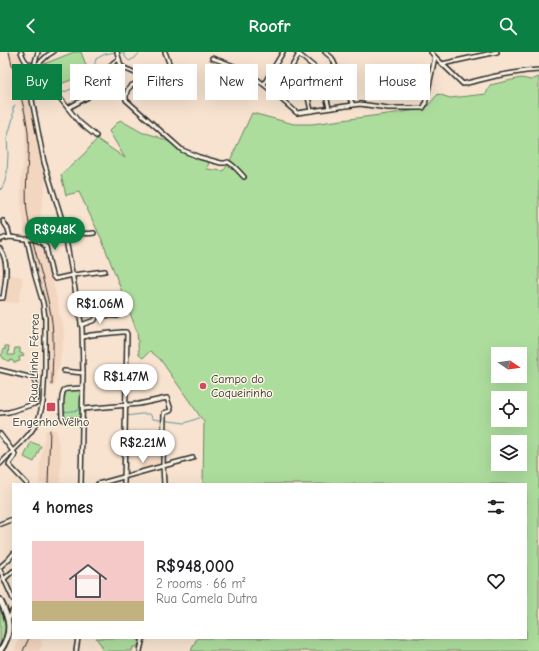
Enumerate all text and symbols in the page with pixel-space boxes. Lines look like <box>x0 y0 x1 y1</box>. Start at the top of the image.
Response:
icon: back <box>20 15 42 37</box>
icon: search <box>497 15 519 37</box>
text: Roofr <box>248 16 291 37</box>
chip: Buy <box>12 64 62 100</box>
chip: Rent <box>70 64 125 100</box>
chip: Filters <box>133 64 197 100</box>
chip: New <box>205 64 258 100</box>
chip: Apartment <box>266 64 357 100</box>
chip: House <box>365 64 430 100</box>
pin: R$948K <box>22 217 88 251</box>
text: R$948K <box>34 222 76 237</box>
pin: R$1.06M <box>63 291 137 325</box>
text: R$1.06M <box>76 296 124 311</box>
street label: Rua Linha Férrea <box>26 313 42 403</box>
north arrow <box>491 347 527 383</box>
map controls <box>491 347 527 471</box>
pin: R$1.47M <box>89 364 163 398</box>
text: R$1.47M <box>103 369 149 384</box>
place label: Campo do Coqueirinho <box>211 372 273 400</box>
marker: Campo do Coqueirinho <box>198 381 208 391</box>
button: locate <box>491 391 527 427</box>
marker: Engenho Velho <box>45 401 57 413</box>
place label: Engenho Velho <box>13 415 89 429</box>
pin: R$2.21M <box>106 430 180 464</box>
text: R$2.21M <box>120 435 166 450</box>
button: layers <box>491 435 527 471</box>
icon: filters <box>485 496 507 518</box>
text: 4 homes <box>32 498 93 517</box>
icon: home <box>64 557 112 605</box>
text: R$948,000 <box>156 557 234 576</box>
icon: heart <box>485 570 507 592</box>
text: 2 rooms · 66 m² <box>156 576 245 591</box>
text: Rua Camela Dutra <box>156 591 257 606</box>

